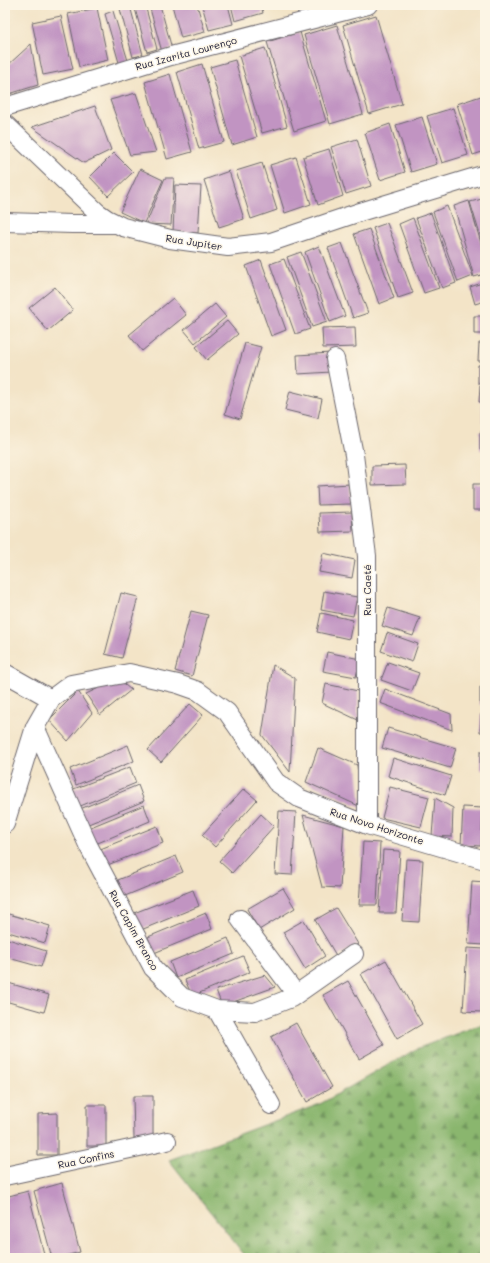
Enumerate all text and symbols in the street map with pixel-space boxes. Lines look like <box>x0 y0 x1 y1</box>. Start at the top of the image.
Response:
street label: Rua Izarita Lourenço <box>134 33 238 73</box>
street label: Rua Jupiter <box>165 231 223 253</box>
street label: Rua Caeté <box>360 564 374 616</box>
street label: Rua Novo Horizonte <box>328 804 426 848</box>
street label: Rua Capim Branco <box>106 887 162 973</box>
street label: Rua Confins <box>57 1146 116 1172</box>

